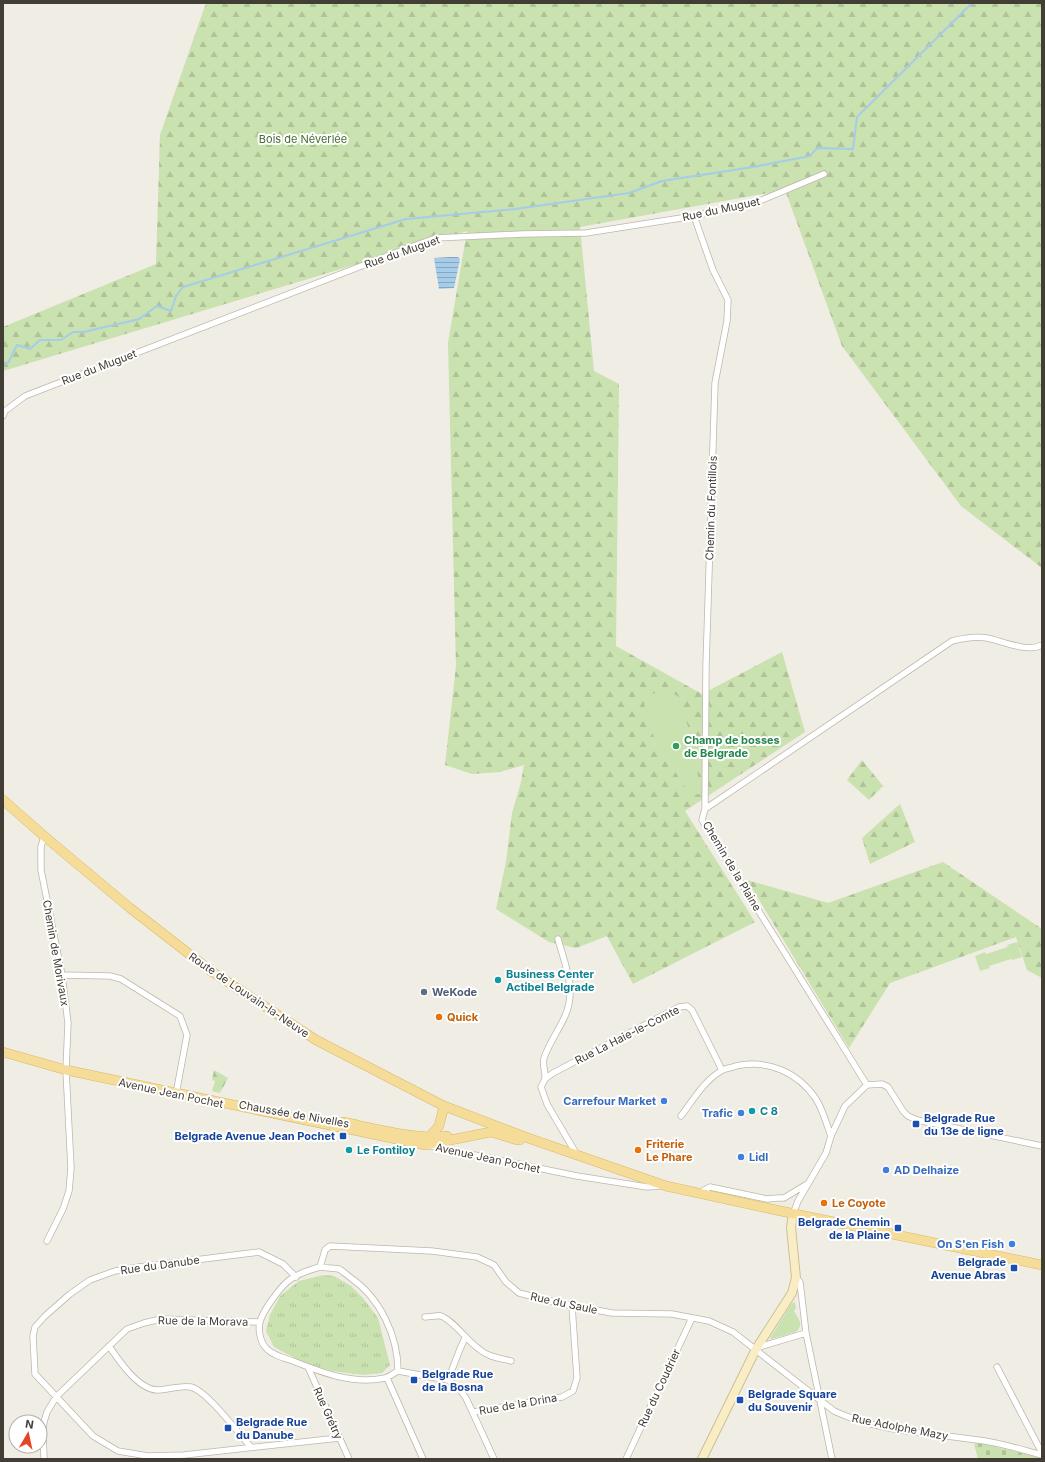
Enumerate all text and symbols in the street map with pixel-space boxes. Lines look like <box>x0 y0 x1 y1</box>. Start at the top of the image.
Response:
park label: Bois de Néverlée <box>259 132 347 146</box>
street label: Rue du Muguet <box>681 194 762 224</box>
street label: Rue du Muguet <box>362 232 442 272</box>
street label: Rue du Muguet <box>60 346 139 388</box>
street label: Chemin du Fontillois <box>702 455 720 561</box>
place label: Champ de bosses de Belgrade <box>684 733 780 760</box>
marker: Champ de bosses de Belgrade <box>671 741 681 751</box>
street label: Chemin de la Plaine <box>700 818 764 914</box>
street label: Chemin de Morivaux <box>40 899 72 1007</box>
street label: Route de Louvain-la-Neuve <box>186 949 312 1041</box>
place label: Business Center Actibel Belgrade <box>506 967 595 994</box>
marker: Business Center Actibel Belgrade <box>493 975 503 985</box>
place label: WeKode <box>432 985 478 999</box>
marker: WeKode <box>419 987 429 997</box>
street label: Rue La Haie-le-Comte <box>572 1003 682 1067</box>
place label: Quick <box>447 1010 479 1024</box>
marker: Quick <box>434 1012 444 1022</box>
street label: Avenue Jean Pochet <box>117 1075 225 1111</box>
place label: Carrefour Market <box>563 1094 656 1108</box>
marker: Carrefour Market <box>659 1096 669 1106</box>
street label: Chaussée de Nivelles <box>238 1097 350 1131</box>
place label: C 8 <box>760 1104 778 1118</box>
place label: Trafic <box>702 1106 734 1120</box>
marker: C 8 <box>747 1106 757 1116</box>
marker: Trafic <box>736 1108 746 1118</box>
place label: Belgrade Rue du 13e de ligne <box>924 1111 1004 1138</box>
marker: Belgrade Rue du 13e de ligne <box>911 1119 921 1129</box>
place label: Belgrade Avenue Jean Pochet <box>175 1129 335 1143</box>
marker: Belgrade Avenue Jean Pochet <box>338 1131 348 1141</box>
place label: Friterie Le Phare <box>646 1137 693 1164</box>
street label: Avenue Jean Pochet <box>434 1140 542 1176</box>
place label: Le Fontiloy <box>357 1143 416 1157</box>
marker: Le Fontiloy <box>344 1145 354 1155</box>
marker: Friterie Le Phare <box>633 1145 643 1155</box>
place label: Lidl <box>749 1150 768 1164</box>
marker: Lidl <box>736 1152 746 1162</box>
place label: AD Delhaize <box>894 1163 960 1177</box>
marker: AD Delhaize <box>881 1165 891 1175</box>
place label: Le Coyote <box>832 1196 886 1210</box>
marker: Le Coyote <box>819 1198 829 1208</box>
place label: Belgrade Chemin de la Plaine <box>798 1215 890 1242</box>
marker: Belgrade Chemin de la Plaine <box>893 1223 903 1233</box>
place label: On S'en Fish <box>937 1237 1004 1251</box>
marker: On S'en Fish <box>1007 1239 1017 1249</box>
street label: Rue du Danube <box>120 1253 200 1277</box>
place label: Belgrade Avenue Abras <box>931 1255 1006 1282</box>
marker: Belgrade Avenue Abras <box>1009 1263 1019 1273</box>
street label: Rue du Saule <box>529 1289 599 1317</box>
street label: Rue de la Morava <box>158 1313 248 1329</box>
street label: Rue du Coudrier <box>635 1347 683 1429</box>
place label: Belgrade Rue de la Bosna <box>422 1367 494 1394</box>
marker: Belgrade Rue de la Bosna <box>409 1375 419 1385</box>
street label: Rue Grétry <box>310 1385 346 1441</box>
place label: Belgrade Square du Souvenir <box>748 1387 837 1414</box>
street label: Rue de la Drina <box>478 1390 558 1418</box>
marker: Belgrade Square du Souvenir <box>735 1395 745 1405</box>
street label: Rue Adolphe Mazy <box>851 1411 949 1443</box>
north arrow <box>8 1414 48 1454</box>
place label: Belgrade Rue du Danube <box>236 1415 308 1442</box>
text: N <box>24 1417 35 1432</box>
marker: Belgrade Rue du Danube <box>223 1423 233 1433</box>

